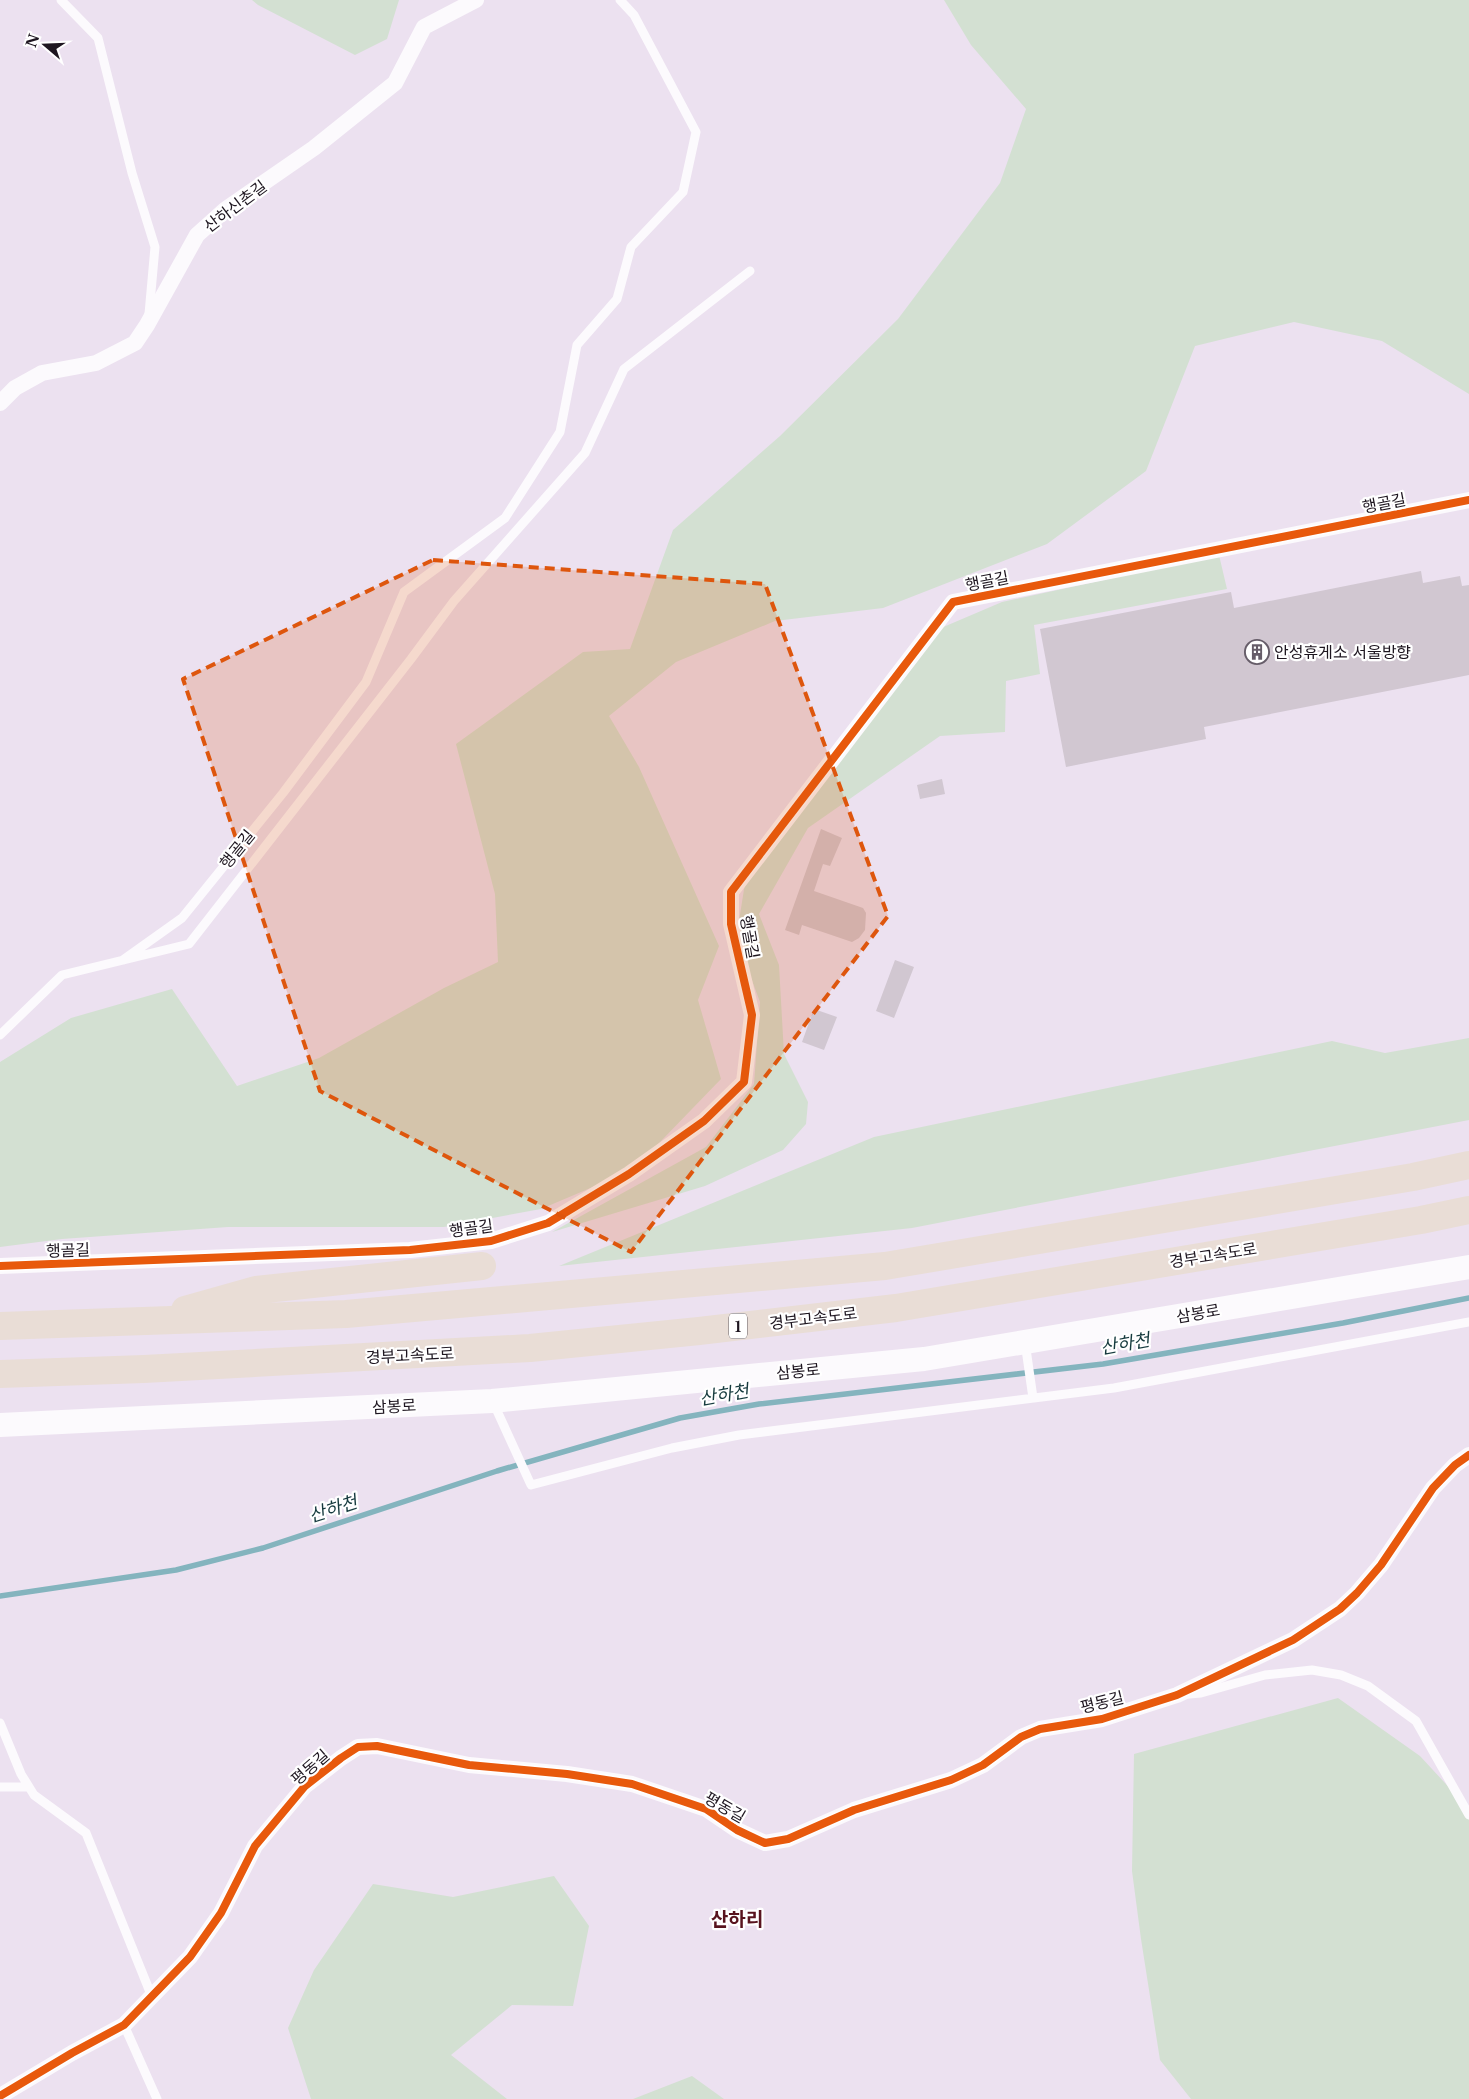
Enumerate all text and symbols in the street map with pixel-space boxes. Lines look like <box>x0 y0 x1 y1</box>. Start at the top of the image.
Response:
north arrow <box>20 20 70 70</box>
text: N <box>22 32 43 50</box>
street label: 산하신촌길 <box>200 176 270 236</box>
street label: 행골길 <box>1360 489 1408 517</box>
street label: 행골길 <box>963 567 1011 595</box>
building icon: 안성휴게소 서울방향 <box>1244 639 1270 665</box>
place label: 안성휴게소 서울방향 <box>1274 642 1411 662</box>
street label: 행골길 <box>215 826 259 872</box>
street label: 행골길 <box>736 914 764 960</box>
street label: 행골길 <box>448 1215 494 1241</box>
street label: 경부고속도로 <box>1168 1238 1258 1272</box>
street label: 행골길 <box>46 1239 90 1261</box>
street label: 삼봉로 <box>1175 1299 1222 1327</box>
street label: 경부고속도로 <box>768 1303 858 1333</box>
road number: 1 <box>729 1314 747 1338</box>
water label: 산하천 <box>1099 1328 1154 1359</box>
street label: 경부고속도로 <box>365 1343 455 1367</box>
street label: 삼봉로 <box>775 1359 821 1383</box>
water label: 산하천 <box>698 1379 753 1410</box>
street label: 삼봉로 <box>371 1395 417 1417</box>
water label: 산하천 <box>306 1490 362 1527</box>
street label: 평동길 <box>1078 1687 1126 1717</box>
street label: 평동길 <box>287 1745 333 1789</box>
street label: 평동길 <box>701 1787 749 1827</box>
district label: 산하리 <box>711 1908 763 1931</box>

